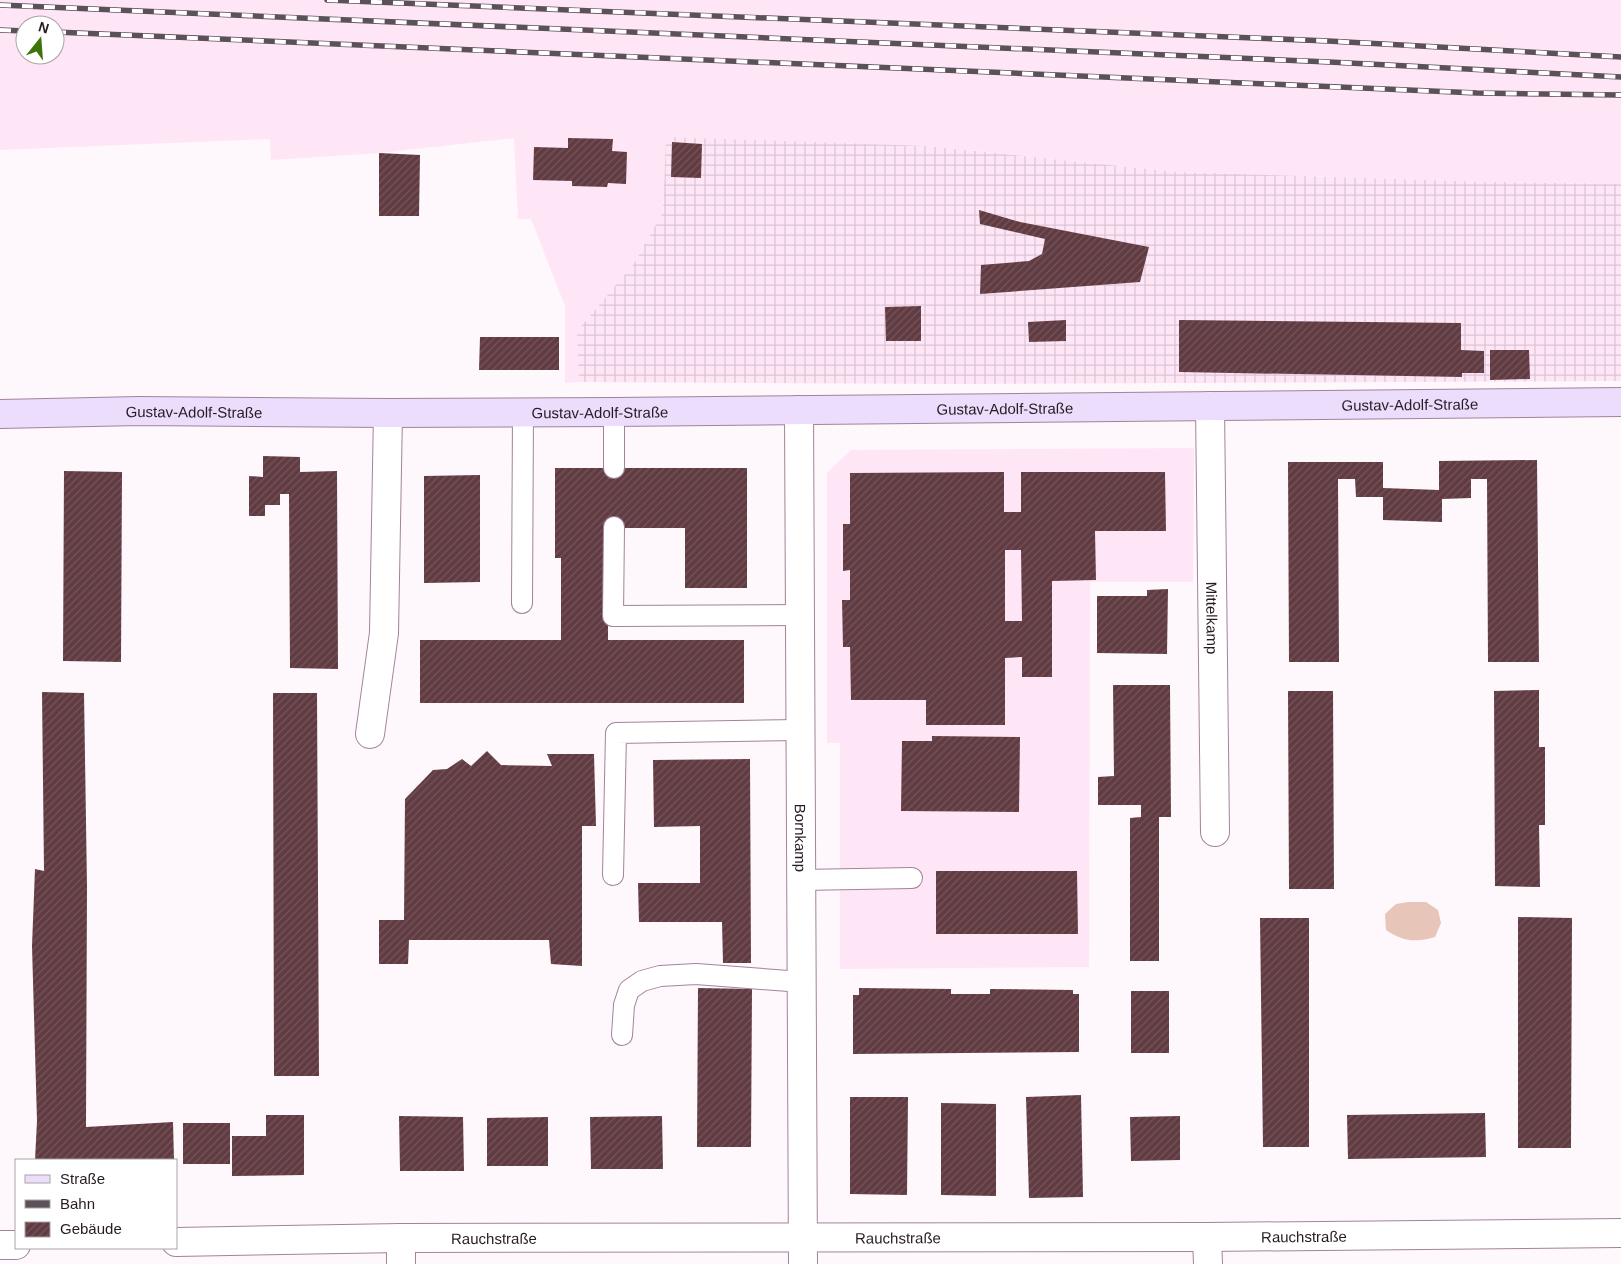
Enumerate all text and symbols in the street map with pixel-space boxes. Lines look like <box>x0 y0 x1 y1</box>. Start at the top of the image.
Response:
north arrow <box>15 15 65 65</box>
text: N <box>37 18 51 37</box>
street label: Gustav-Adolf-Straße <box>1341 395 1478 413</box>
street label: Gustav-Adolf-Straße <box>936 399 1073 417</box>
street label: Gustav-Adolf-Straße <box>125 402 262 420</box>
street label: Gustav-Adolf-Straße <box>532 403 668 421</box>
street label: Mittelkamp <box>1204 582 1221 654</box>
street label: Bornkamp <box>792 804 810 872</box>
legend <box>15 1159 178 1249</box>
text: Straße <box>60 1170 105 1187</box>
text: Bahn <box>60 1195 95 1212</box>
text: Gebäude <box>60 1220 122 1237</box>
street label: Rauchstraße <box>1261 1227 1347 1245</box>
street label: Rauchstraße <box>451 1229 537 1246</box>
street label: Rauchstraße <box>855 1229 941 1246</box>

